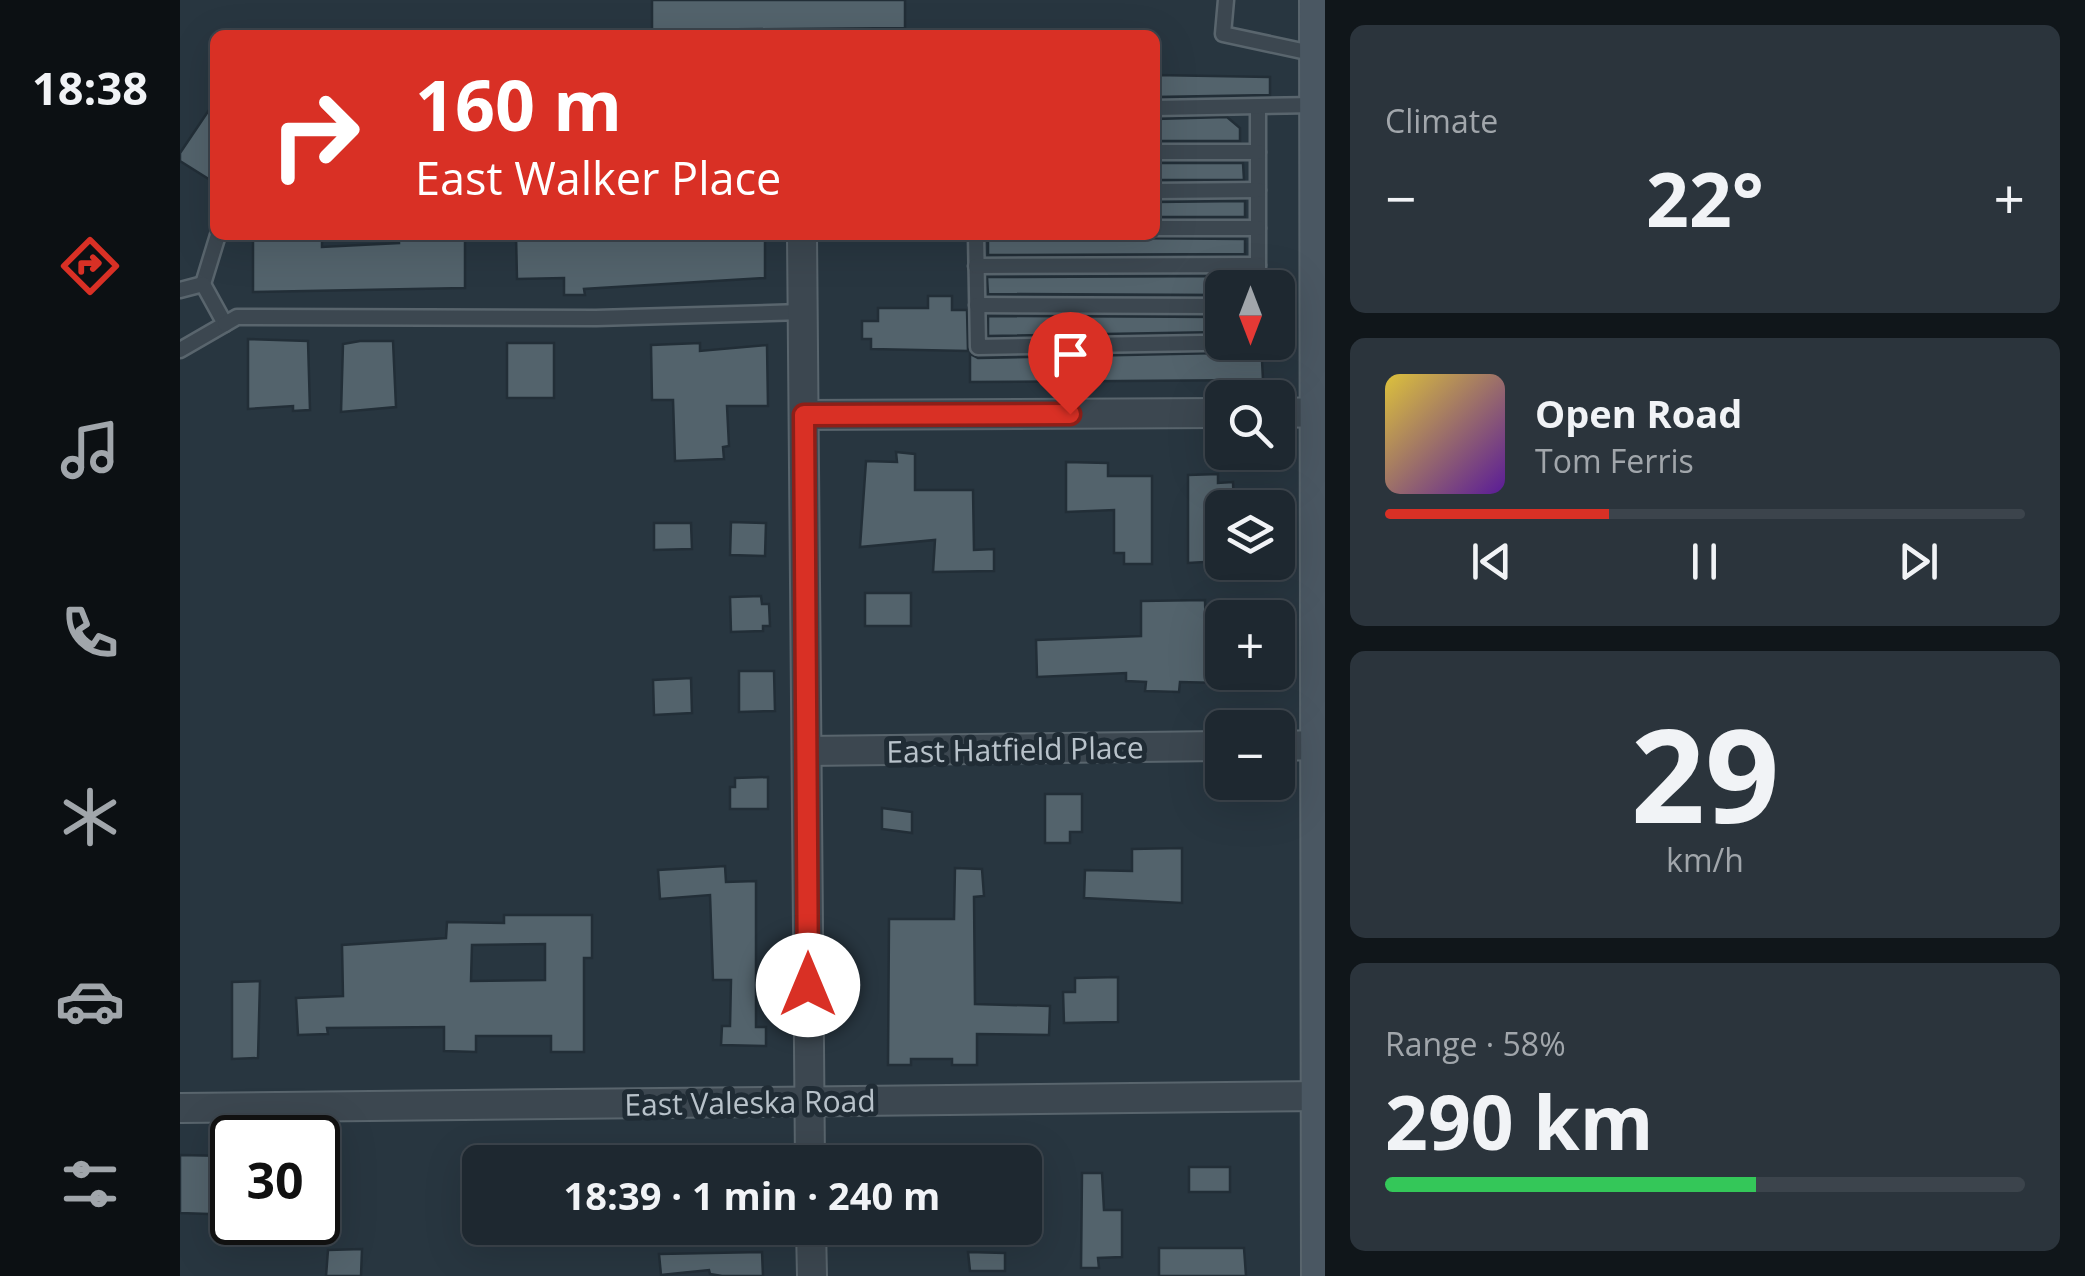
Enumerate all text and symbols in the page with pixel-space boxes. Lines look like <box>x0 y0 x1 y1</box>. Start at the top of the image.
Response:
text: 160 m <box>415 56 622 152</box>
text: 18:38 <box>32 57 148 118</box>
icon: right <box>250 70 380 200</box>
text: Climate <box>1385 99 1498 142</box>
text: East Walker Place <box>415 147 781 208</box>
text: 22° <box>1646 147 1764 249</box>
text: − <box>1385 160 1416 235</box>
text: + <box>1994 160 2025 235</box>
icon: directions <box>55 231 125 301</box>
north arrow <box>1205 270 1295 360</box>
map controls <box>1205 270 1295 800</box>
pin <box>1028 312 1113 415</box>
icon: arrive <box>1043 327 1098 382</box>
button: search <box>1205 380 1295 470</box>
text: Open Road <box>1535 387 1742 439</box>
icon: music <box>55 415 125 485</box>
text: Tom Ferris <box>1535 439 1694 482</box>
button: layers <box>1205 490 1295 580</box>
icon: previous <box>1464 534 1519 589</box>
icon: pause <box>1677 534 1732 589</box>
icon: next <box>1891 534 1946 589</box>
icon: phone <box>55 598 125 668</box>
button: + <box>1205 600 1295 690</box>
text: 29 <box>1631 684 1779 861</box>
button: − <box>1205 710 1295 800</box>
street label: East Hatfield Place <box>886 726 1144 772</box>
icon: climate <box>55 782 125 852</box>
text: km/h <box>1666 838 1744 881</box>
position arrow <box>756 933 860 1037</box>
icon: car <box>55 966 125 1036</box>
text: Range · 58% <box>1385 1022 1566 1065</box>
text: 290 km <box>1385 1070 1653 1172</box>
street label: East Valeska Road <box>624 1079 876 1125</box>
speed limit sign: 30 <box>210 1115 340 1245</box>
icon: filters <box>55 1149 125 1219</box>
text: 18:39 · 1 min · 240 m <box>564 1169 940 1221</box>

